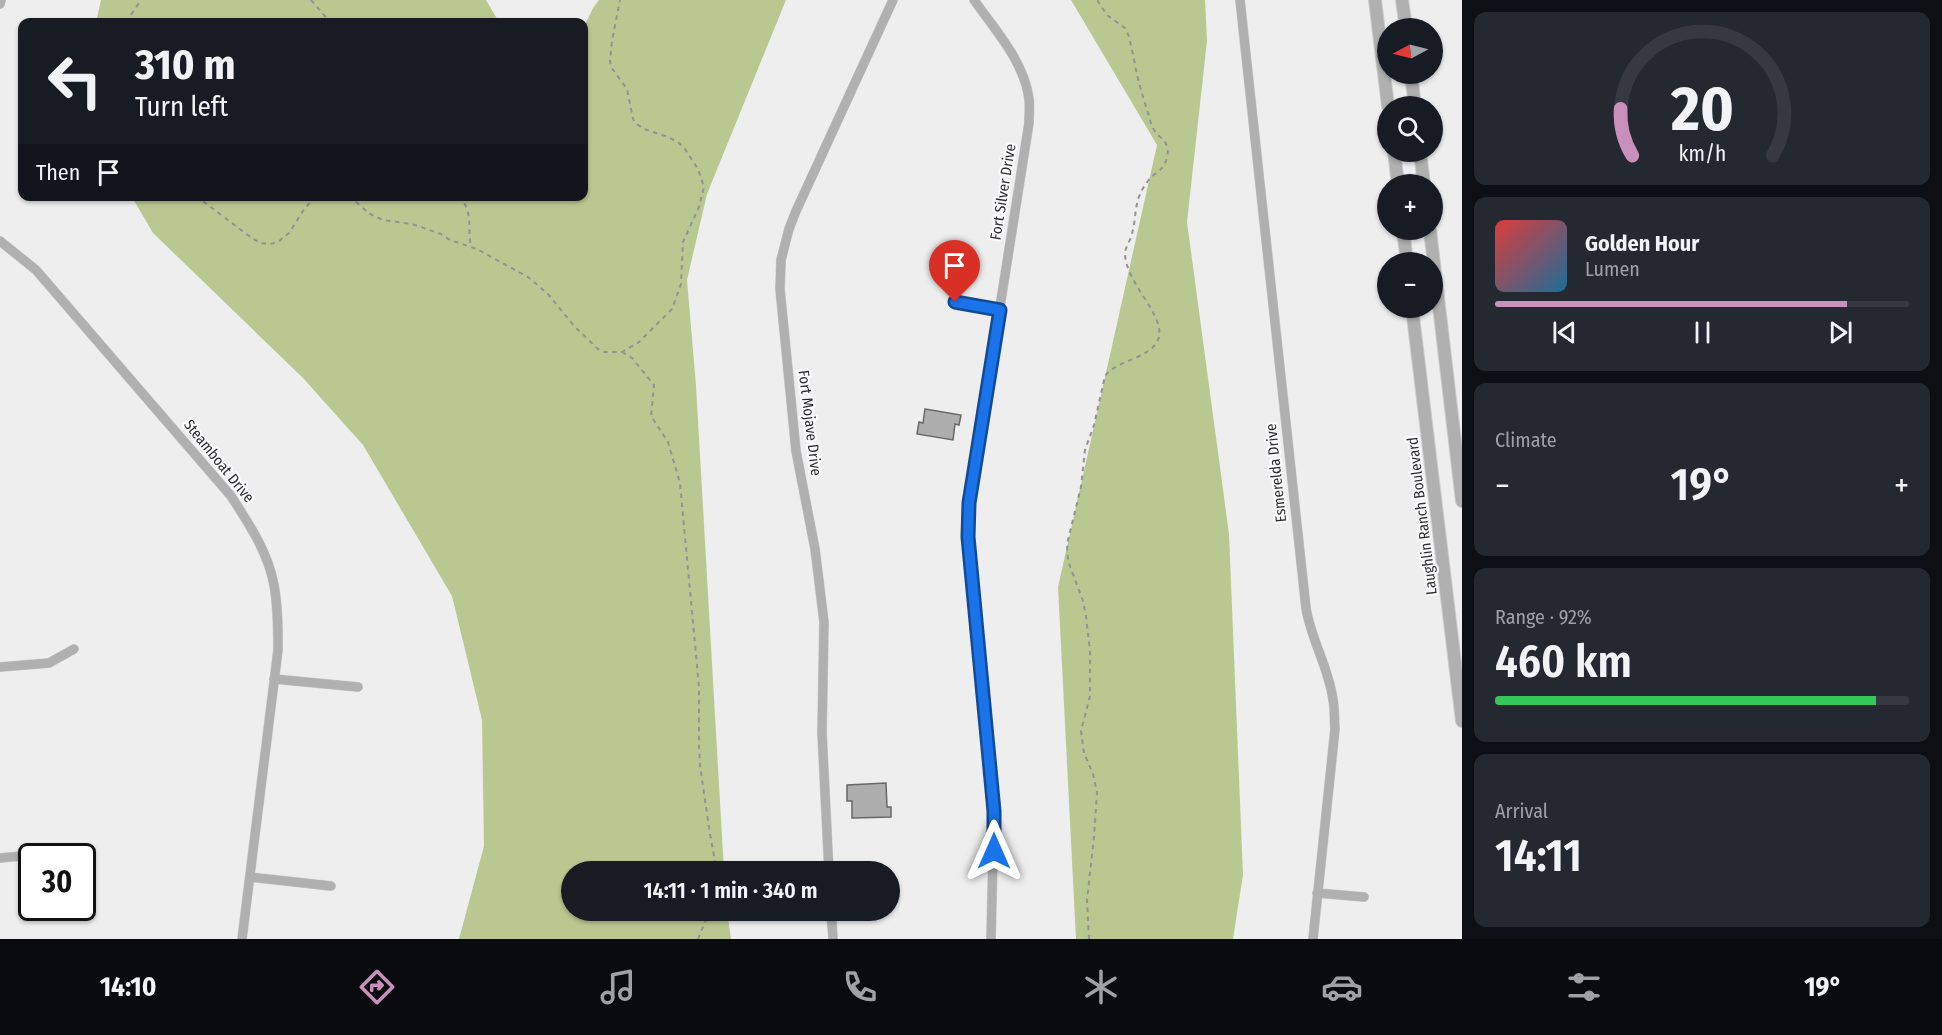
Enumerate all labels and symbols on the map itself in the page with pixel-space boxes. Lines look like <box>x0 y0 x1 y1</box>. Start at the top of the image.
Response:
north arrow <box>1377 18 1443 84</box>
street label: Fort Silver Drive <box>987 143 1019 241</box>
pin <box>929 240 980 302</box>
street label: Fort Mojave Drive <box>795 369 825 477</box>
street label: Steamboat Drive <box>180 416 258 506</box>
street label: Esmerelda Drive <box>1262 423 1290 523</box>
street label: Laughlin Ranch Boulevard <box>1403 436 1441 596</box>
position arrow <box>962 819 1026 883</box>
speed limit sign: 30 <box>18 843 96 921</box>

